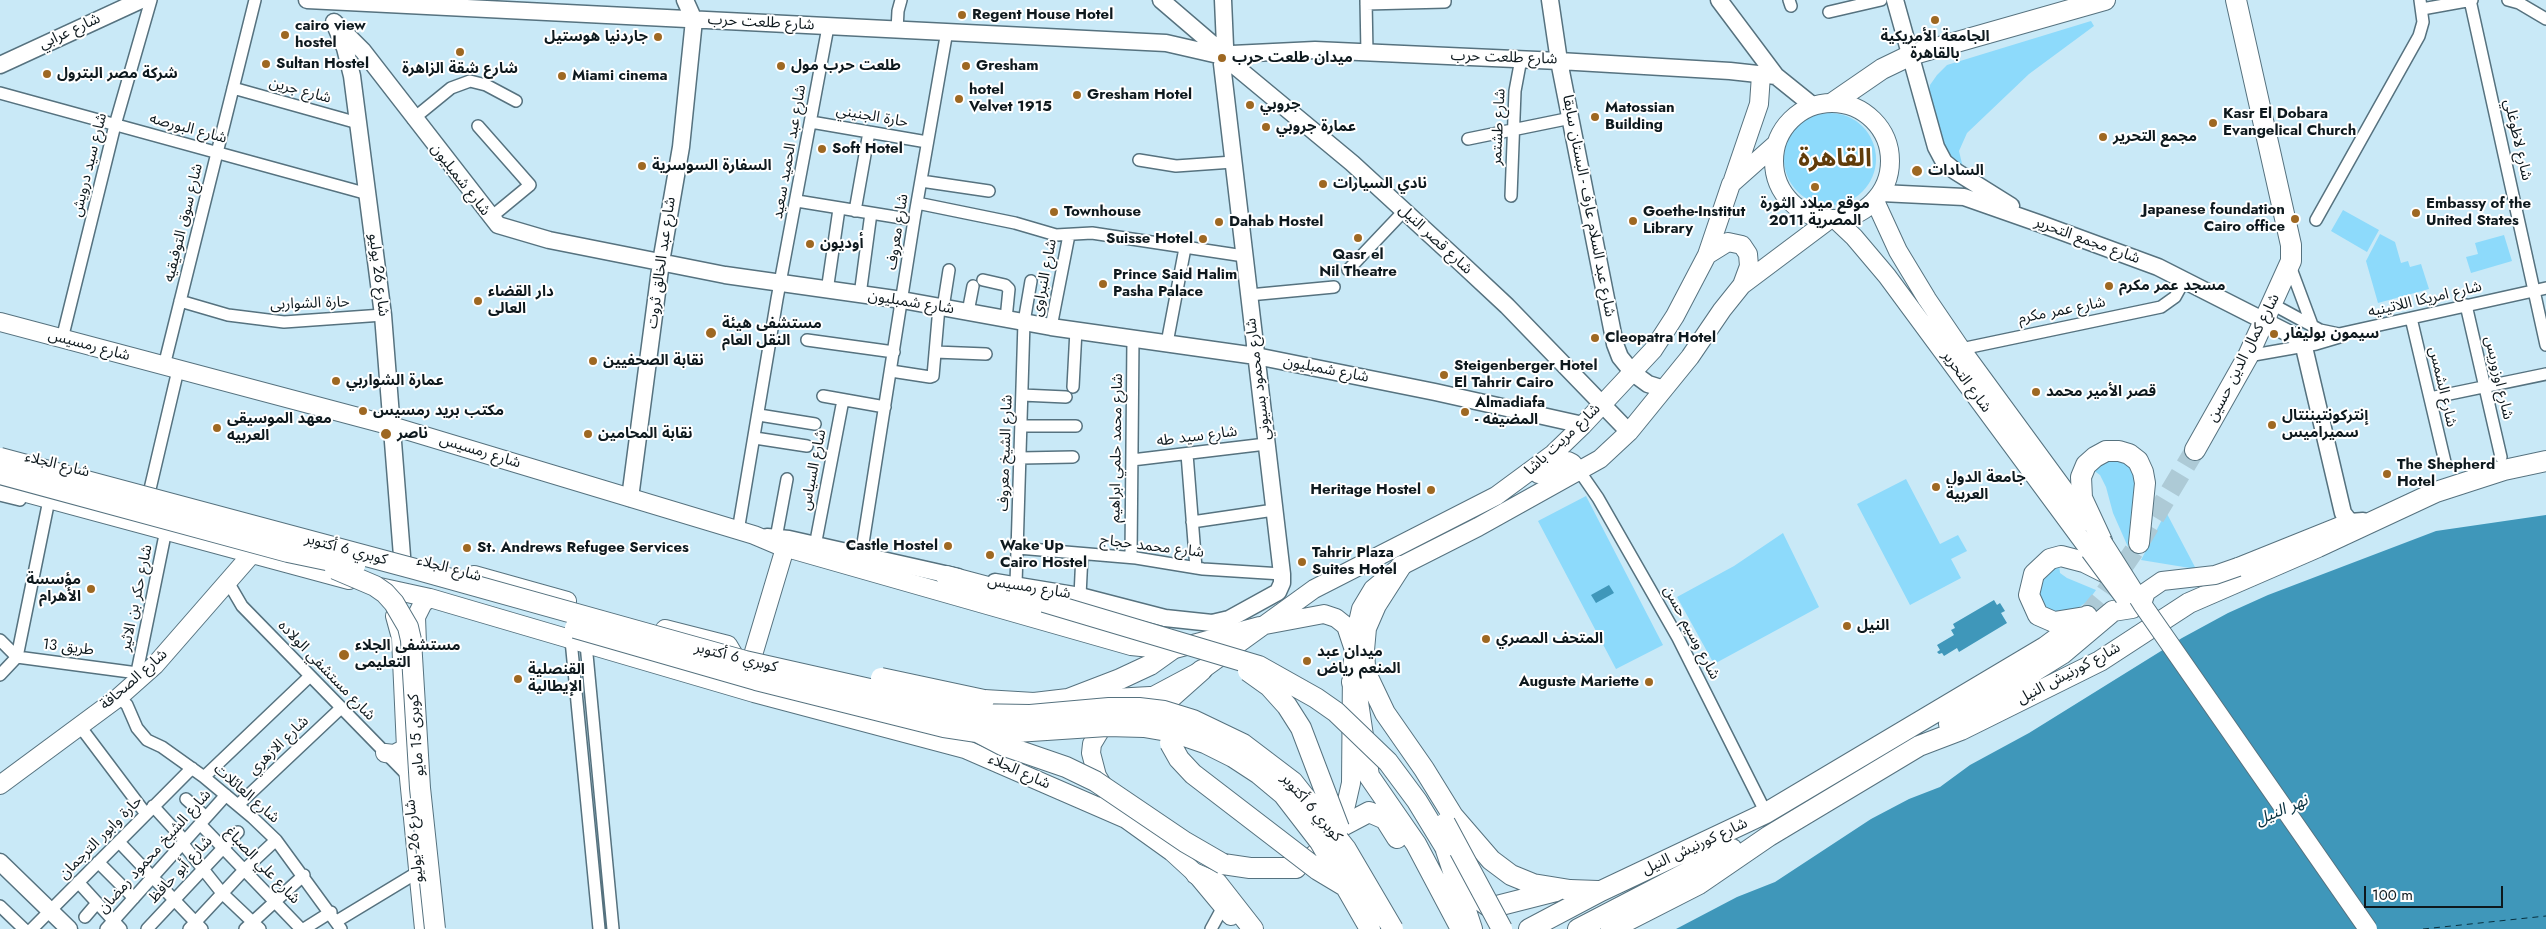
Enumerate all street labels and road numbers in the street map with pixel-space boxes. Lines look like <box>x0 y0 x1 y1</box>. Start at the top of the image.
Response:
street label: شارع عرابي <box>37 10 103 54</box>
street label: شارع طلعت حرب <box>707 11 815 35</box>
street label: شارع طلعت حرب <box>1450 47 1558 69</box>
street label: شارع جرين <box>267 74 333 108</box>
street label: شارع عبد الحميد سعيد <box>769 84 811 220</box>
street label: شارع طشتمر <box>1488 88 1510 166</box>
street label: شارع عبد السلام عارف - البستان سابقا <box>1558 93 1618 319</box>
street label: شارع لاظوغلي <box>2499 98 2535 182</box>
street label: حارة الجنيني <box>835 102 909 132</box>
street label: شارع البورصه <box>147 110 229 148</box>
street label: شارع سيد درويش <box>68 111 112 219</box>
street label: شارع شمبليون <box>426 140 494 220</box>
street label: شارع سوق التوفيقيه <box>161 162 207 284</box>
street label: شارع معروف <box>883 193 913 271</box>
street label: شارع عبد الخالق ثروت <box>644 196 680 330</box>
street label: شارع قصر النيل <box>1394 201 1476 279</box>
street label: شارع مجمع التحرير <box>2032 214 2142 268</box>
street label: شارع 26 يوليو <box>364 232 392 318</box>
street label: شارع النبراوى <box>1029 238 1061 318</box>
street label: شارع امريكا اللاتينيه <box>2366 278 2484 322</box>
street label: شارع شمبليون <box>867 287 955 319</box>
street label: شارع كمال الدين حسين <box>2204 291 2284 425</box>
street label: حارة الشواربى <box>270 294 350 314</box>
street label: شارع عمر مكرم <box>2017 294 2107 328</box>
street label: شارع محمود بسيوني <box>1243 317 1275 441</box>
street label: شارع رمسيس <box>46 326 132 366</box>
street label: شارع اوزوريس <box>2480 335 2516 421</box>
street label: شارع الشمس <box>2424 345 2460 429</box>
street label: شارع التحرير <box>1937 347 1995 417</box>
street label: شارع شمبليون <box>1282 353 1370 387</box>
street label: شارع محمد حلمي ابراهيم <box>1107 373 1127 523</box>
street label: شارع الشيخ معروف <box>995 394 1017 512</box>
street label: شارع مريت باشا <box>1521 400 1605 480</box>
street label: شارع سيد طه <box>1156 423 1238 451</box>
street label: شارع السياس <box>797 428 831 512</box>
street label: شارع رمسيس <box>437 431 523 473</box>
street label: شارع الجلاء <box>23 448 91 482</box>
street label: كوبري 6 أكتوبر <box>303 530 389 570</box>
street label: شارع محمد حجاج <box>1099 532 1205 562</box>
street label: شارع حكر بن الاثير <box>117 543 157 653</box>
street label: شارع الجلاء <box>415 552 483 586</box>
street label: شارع رمسيس <box>986 573 1072 603</box>
street label: شارع وسيم حسن <box>1659 583 1723 683</box>
street label: شارع مستشفي الولاده <box>274 617 378 725</box>
street label: طريق 13 <box>41 636 95 660</box>
street label: كوبري 6 أكتوبر <box>693 639 779 677</box>
street label: شارع كورنيش النيل <box>2014 639 2124 709</box>
street label: شارع الصحافة <box>97 646 171 714</box>
street label: كوبرى 15 مايو <box>405 693 429 777</box>
street label: شارع الازهري <box>245 713 313 779</box>
street label: شارع الجلاء <box>985 750 1053 794</box>
street label: شارع العائلات <box>209 761 283 827</box>
street label: كوبري 6 أكتوبر <box>1276 770 1346 846</box>
street label: شارع الشيخ محمود رمضان <box>95 786 215 918</box>
street label: حارة وابور الترجمان <box>56 793 146 883</box>
street label: شارع 26 يوليو <box>402 799 428 883</box>
street label: شارع كورنيش النيل <box>1639 815 1751 879</box>
street label: شارع علي الصباغ <box>221 824 303 908</box>
street label: شارع أبو حافظ <box>145 833 217 907</box>

